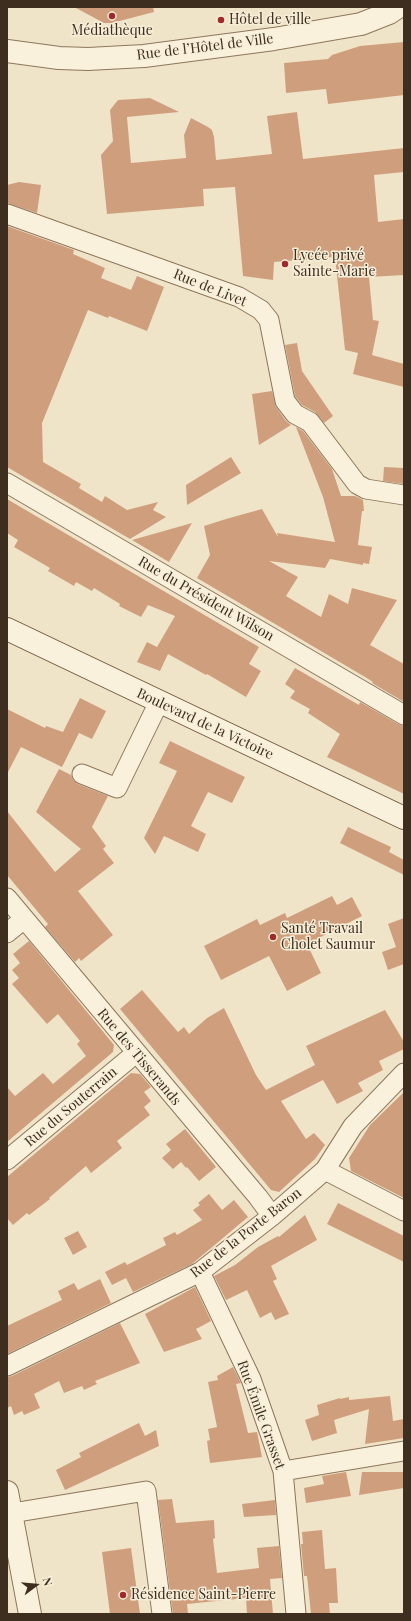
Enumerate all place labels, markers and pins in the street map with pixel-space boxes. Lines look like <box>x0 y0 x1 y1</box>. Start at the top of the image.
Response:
marker: Médiathèque <box>107 11 117 21</box>
place label: Hôtel de ville <box>229 12 311 28</box>
marker: Hôtel de ville <box>216 15 226 25</box>
place label: Médiathèque <box>71 23 153 39</box>
place label: Lycée privé Sainte-Marie <box>293 248 376 280</box>
marker: Lycée privé Sainte-Marie <box>280 259 290 269</box>
place label: Santé Travail Cholet Saumur <box>281 921 375 954</box>
marker: Santé Travail Cholet Saumur <box>268 932 278 942</box>
place label: Résidence Saint-Pierre <box>131 1587 276 1603</box>
marker: Résidence Saint-Pierre <box>118 1590 128 1600</box>

